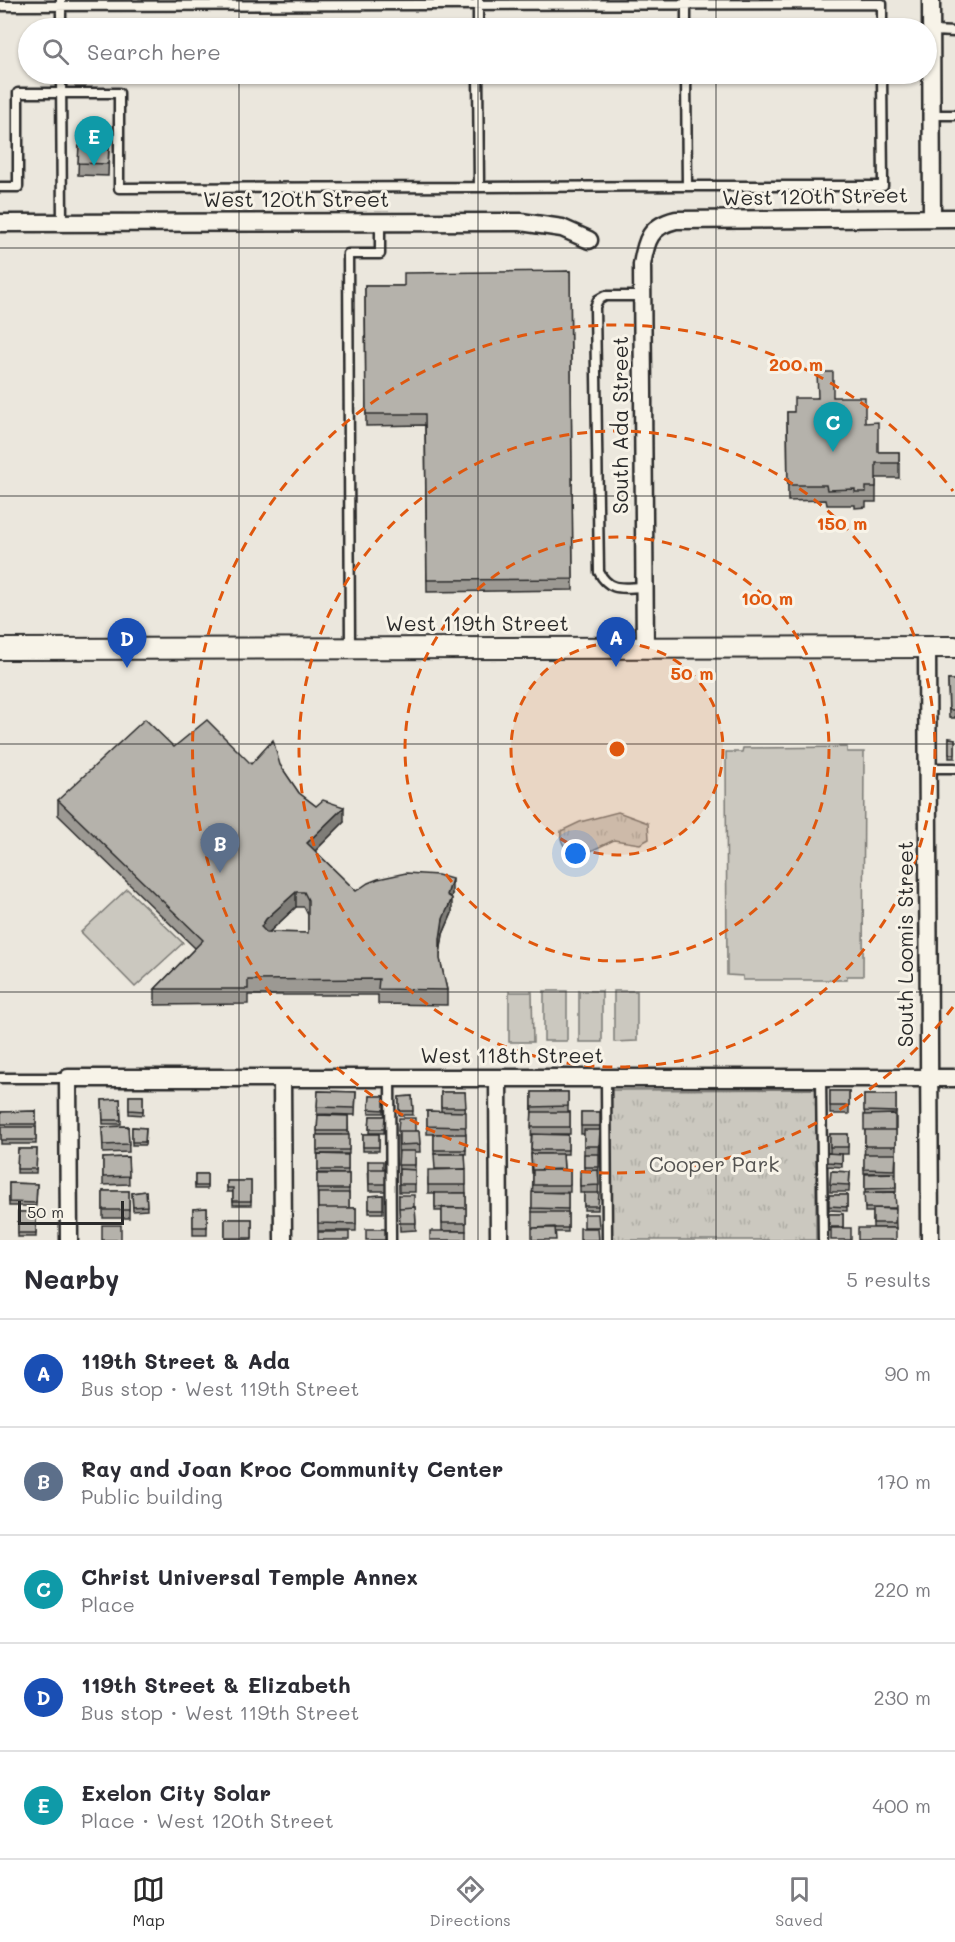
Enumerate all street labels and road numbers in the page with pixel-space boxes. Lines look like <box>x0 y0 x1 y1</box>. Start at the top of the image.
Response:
street label: West 120th Street <box>722 180 908 211</box>
street label: West 120th Street <box>203 185 389 212</box>
street label: South Ada Street <box>606 336 633 514</box>
street label: West 119th Street <box>385 609 569 636</box>
street label: South Loomis Street <box>891 841 918 1047</box>
street label: West 118th Street <box>420 1041 604 1068</box>

